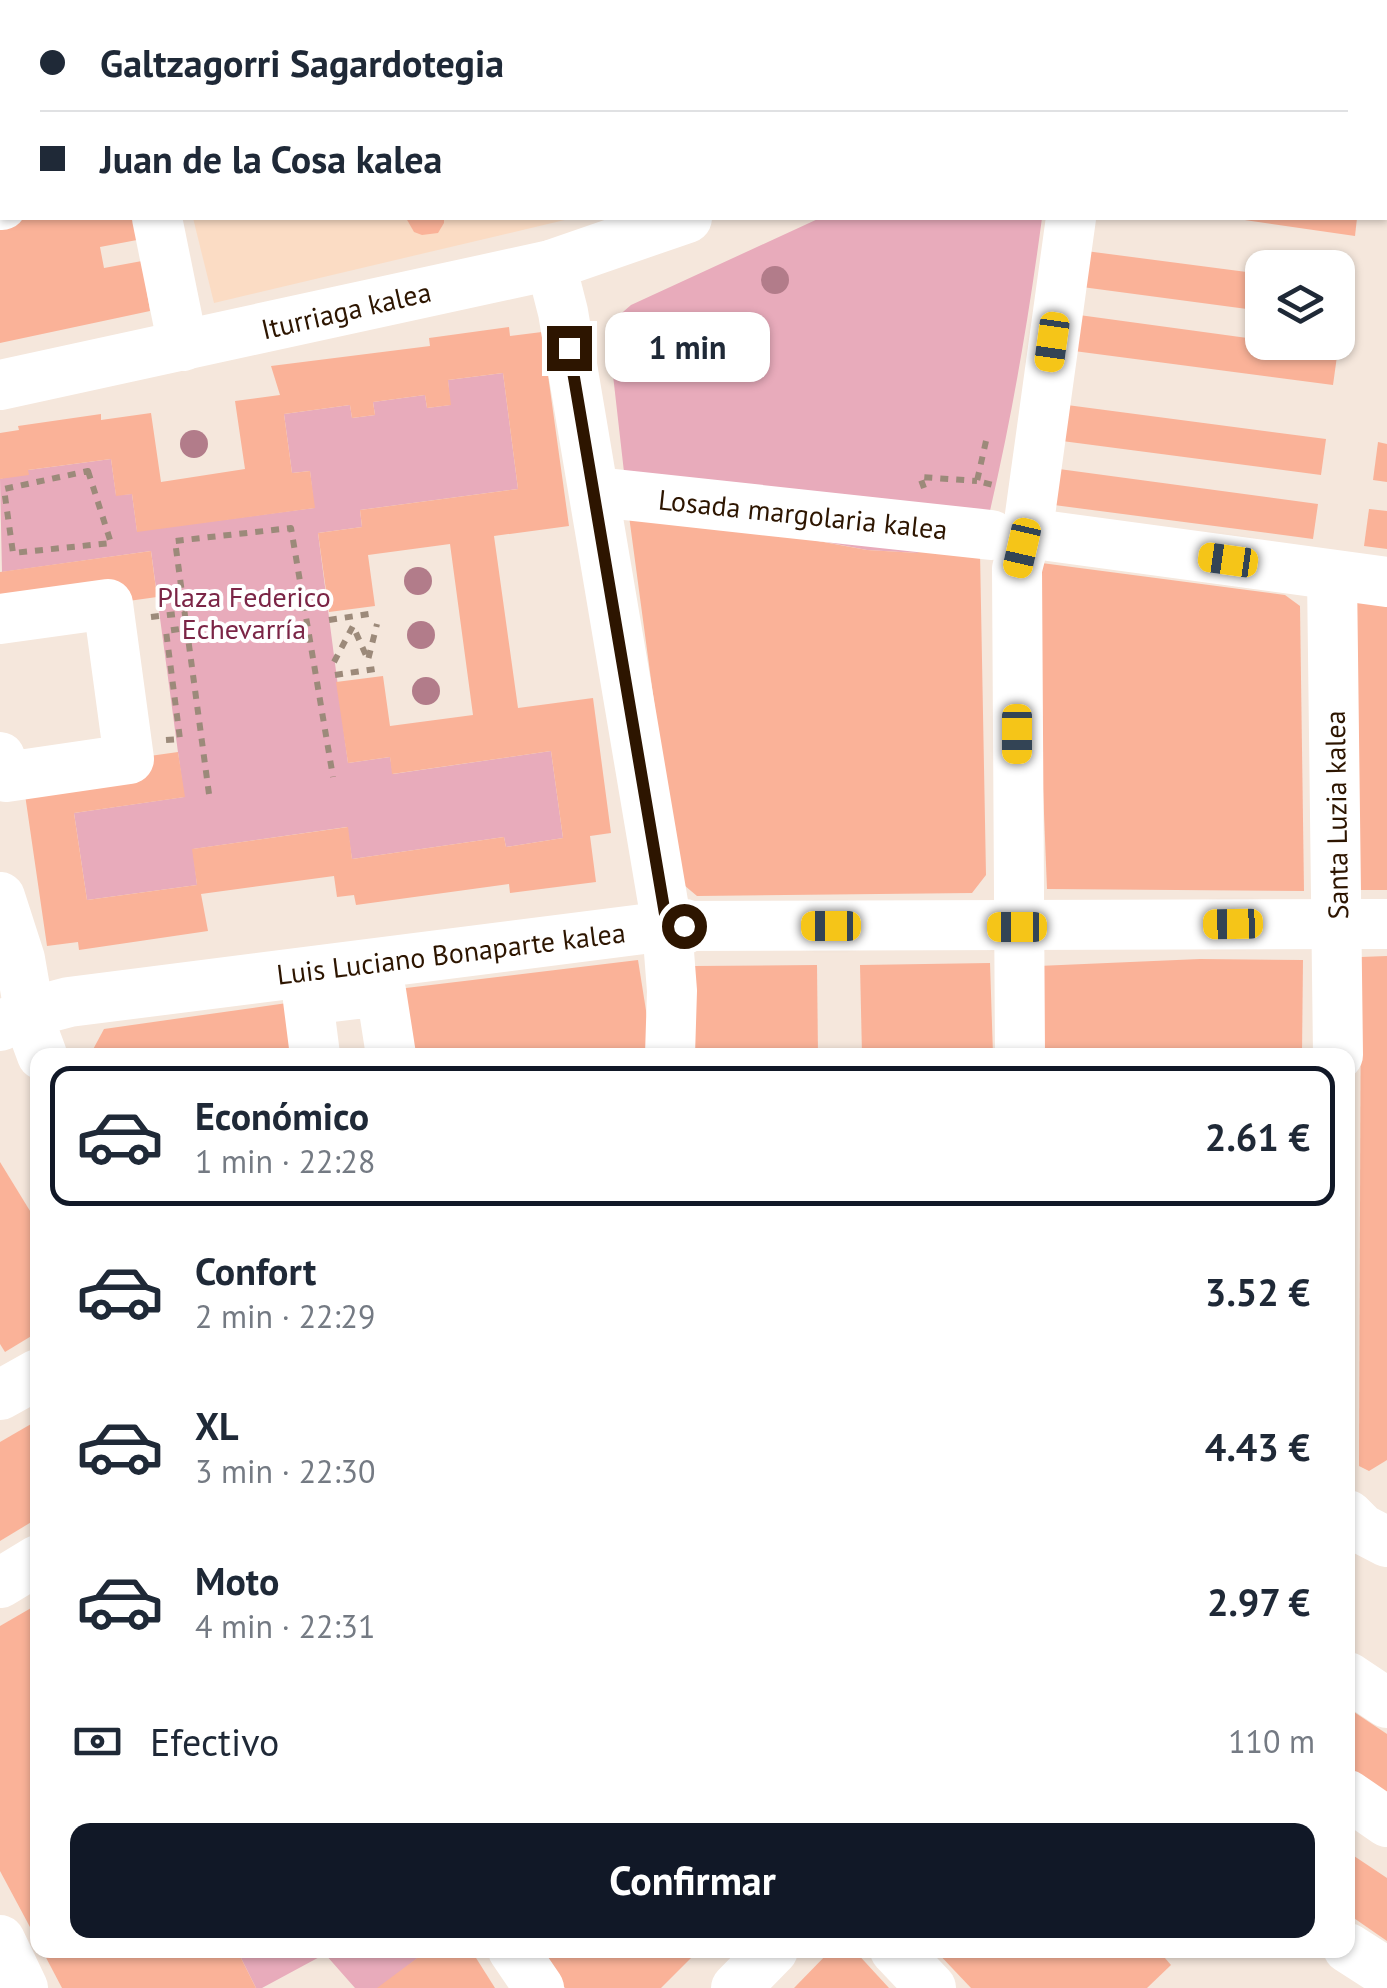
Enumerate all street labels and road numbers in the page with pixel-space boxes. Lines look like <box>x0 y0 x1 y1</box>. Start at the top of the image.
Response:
street label: Iturriaga kalea <box>257 272 435 348</box>
street label: Losada margolaria kalea <box>657 480 949 548</box>
street label: Santa Luzia kalea <box>1316 710 1356 920</box>
street label: Luis Luciano Bonaparte kalea <box>275 913 627 993</box>

